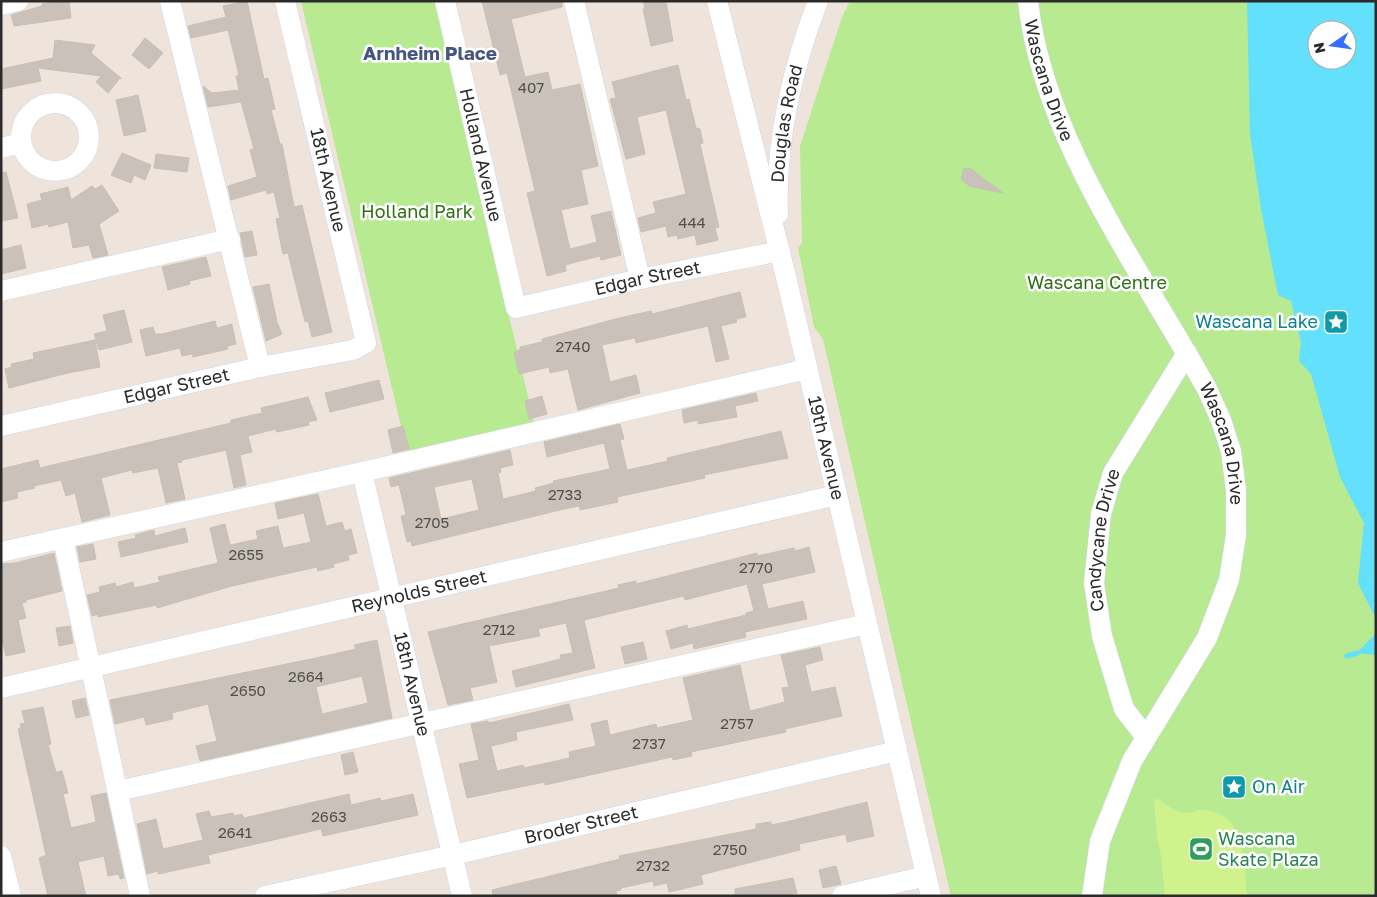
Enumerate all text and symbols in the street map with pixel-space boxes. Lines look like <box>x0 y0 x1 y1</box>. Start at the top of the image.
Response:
street label: Wascana Drive <box>1021 17 1079 144</box>
north arrow <box>1307 20 1357 70</box>
district label: Arnheim Place <box>363 41 497 64</box>
text: N <box>1309 41 1328 55</box>
street label: Douglas Road <box>766 62 806 183</box>
house number: 407 <box>518 78 544 96</box>
street label: Holland Avenue <box>455 86 508 224</box>
street label: 18th Avenue <box>306 126 352 234</box>
park label: Holland Park <box>361 200 473 222</box>
house number: 444 <box>678 213 706 231</box>
street label: Edgar Street <box>592 255 702 299</box>
park label: Wascana Centre <box>1027 271 1167 293</box>
place icon: Wascana Lake <box>1323 309 1349 335</box>
place label: Wascana Lake <box>1195 310 1318 332</box>
house number: 2740 <box>555 337 591 355</box>
street label: Edgar Street <box>121 362 231 408</box>
street label: Wascana Drive <box>1195 379 1249 505</box>
street label: 19th Avenue <box>804 394 850 502</box>
street label: Candycane Drive <box>1081 466 1124 613</box>
house number: 2733 <box>548 485 582 503</box>
house number: 2705 <box>415 513 449 531</box>
house number: 2655 <box>228 545 264 563</box>
house number: 2770 <box>739 558 773 576</box>
street label: Reynolds Street <box>349 564 489 617</box>
house number: 2712 <box>483 620 515 638</box>
street label: 18th Avenue <box>390 630 436 738</box>
house number: 2664 <box>288 667 324 685</box>
house number: 2650 <box>230 681 266 699</box>
house number: 2757 <box>720 714 754 732</box>
house number: 2737 <box>632 734 666 752</box>
place icon: On Air <box>1221 774 1247 800</box>
place label: On Air <box>1252 775 1305 797</box>
street label: Broder Street <box>522 800 640 848</box>
house number: 2663 <box>311 807 347 825</box>
house number: 2641 <box>218 823 252 841</box>
place label: Wascana Skate Plaza <box>1218 827 1319 870</box>
sports icon: Wascana Skate Plaza <box>1188 836 1214 862</box>
house number: 2750 <box>713 840 747 858</box>
house number: 2732 <box>636 856 670 874</box>

